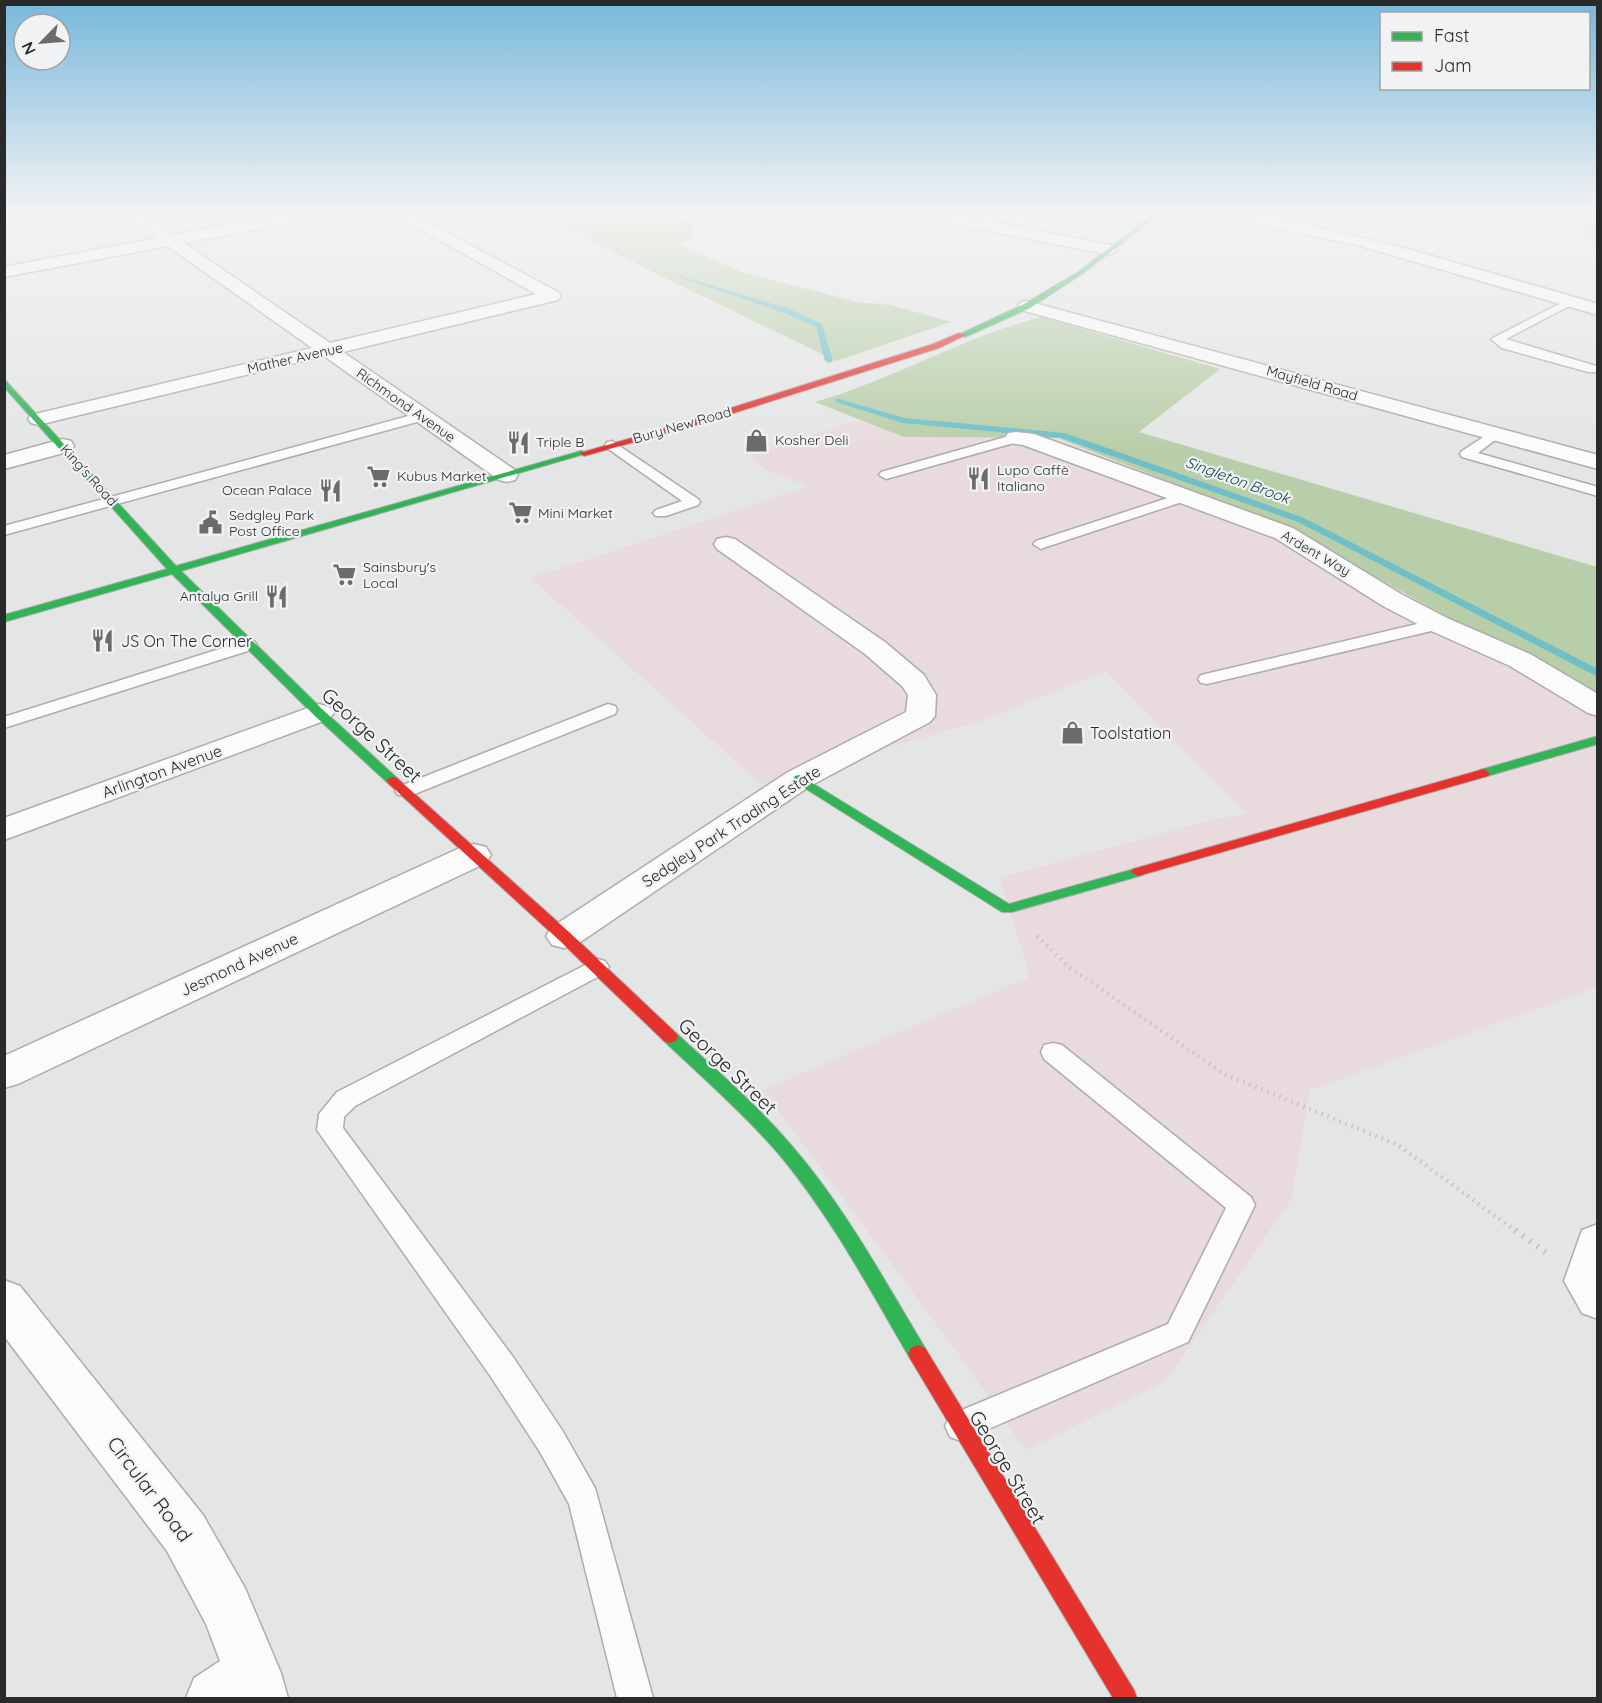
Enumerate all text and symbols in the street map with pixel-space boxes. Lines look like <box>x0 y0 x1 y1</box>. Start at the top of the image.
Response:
north arrow <box>12 12 72 72</box>
legend <box>1380 12 1590 90</box>
text: Fast <box>1434 24 1469 47</box>
text: N <box>17 39 40 58</box>
text: Jam <box>1434 54 1472 77</box>
street label: Mather Avenue <box>245 338 345 378</box>
street label: Mayfield Road <box>1264 361 1360 405</box>
street label: Richmond Avenue <box>353 364 459 446</box>
street label: Bury New Road <box>631 402 733 448</box>
shop icon: Kosher Deli <box>744 427 770 453</box>
restaurant icon: Triple B <box>505 429 531 455</box>
place label: Kosher Deli <box>775 431 849 449</box>
place label: Triple B <box>536 433 584 451</box>
street label: King's Road <box>57 440 121 510</box>
water label: Singleton Brook <box>1183 452 1295 508</box>
place label: Lupo Caffè Italiano <box>997 461 1069 495</box>
supermarket icon: Kubus Market <box>366 463 392 489</box>
restaurant icon: Lupo Caffè Italiano <box>966 465 992 491</box>
place label: Kubus Market <box>397 467 487 485</box>
restaurant icon: Ocean Palace <box>317 477 343 503</box>
place label: Ocean Palace <box>222 481 312 499</box>
supermarket icon: Mini Market <box>507 500 533 526</box>
place label: Mini Market <box>538 504 613 522</box>
place label: Sedgley Park Post Office <box>229 506 314 540</box>
public building icon: Sedgley Park Post Office <box>198 510 224 536</box>
street label: Ardent Way <box>1278 526 1354 580</box>
place label: Sainsbury's Local <box>363 558 436 592</box>
supermarket icon: Sainsbury's Local <box>332 562 358 588</box>
restaurant icon: Antalya Grill <box>263 583 289 609</box>
place label: Antalya Grill <box>180 587 258 605</box>
restaurant icon: JS On The Corner <box>90 628 116 654</box>
place label: JS On The Corner <box>121 631 252 651</box>
street label: George Street <box>317 682 428 788</box>
shop icon: Toolstation <box>1059 720 1085 746</box>
place label: Toolstation <box>1090 723 1171 743</box>
street label: Arlington Avenue <box>99 740 225 802</box>
street label: Sedgley Park Trading Estate <box>638 761 824 891</box>
street label: Jesmond Avenue <box>177 928 301 1000</box>
street label: George Street <box>673 1012 783 1120</box>
street label: George Street <box>964 1406 1052 1529</box>
street label: Circular Road <box>102 1431 198 1547</box>

